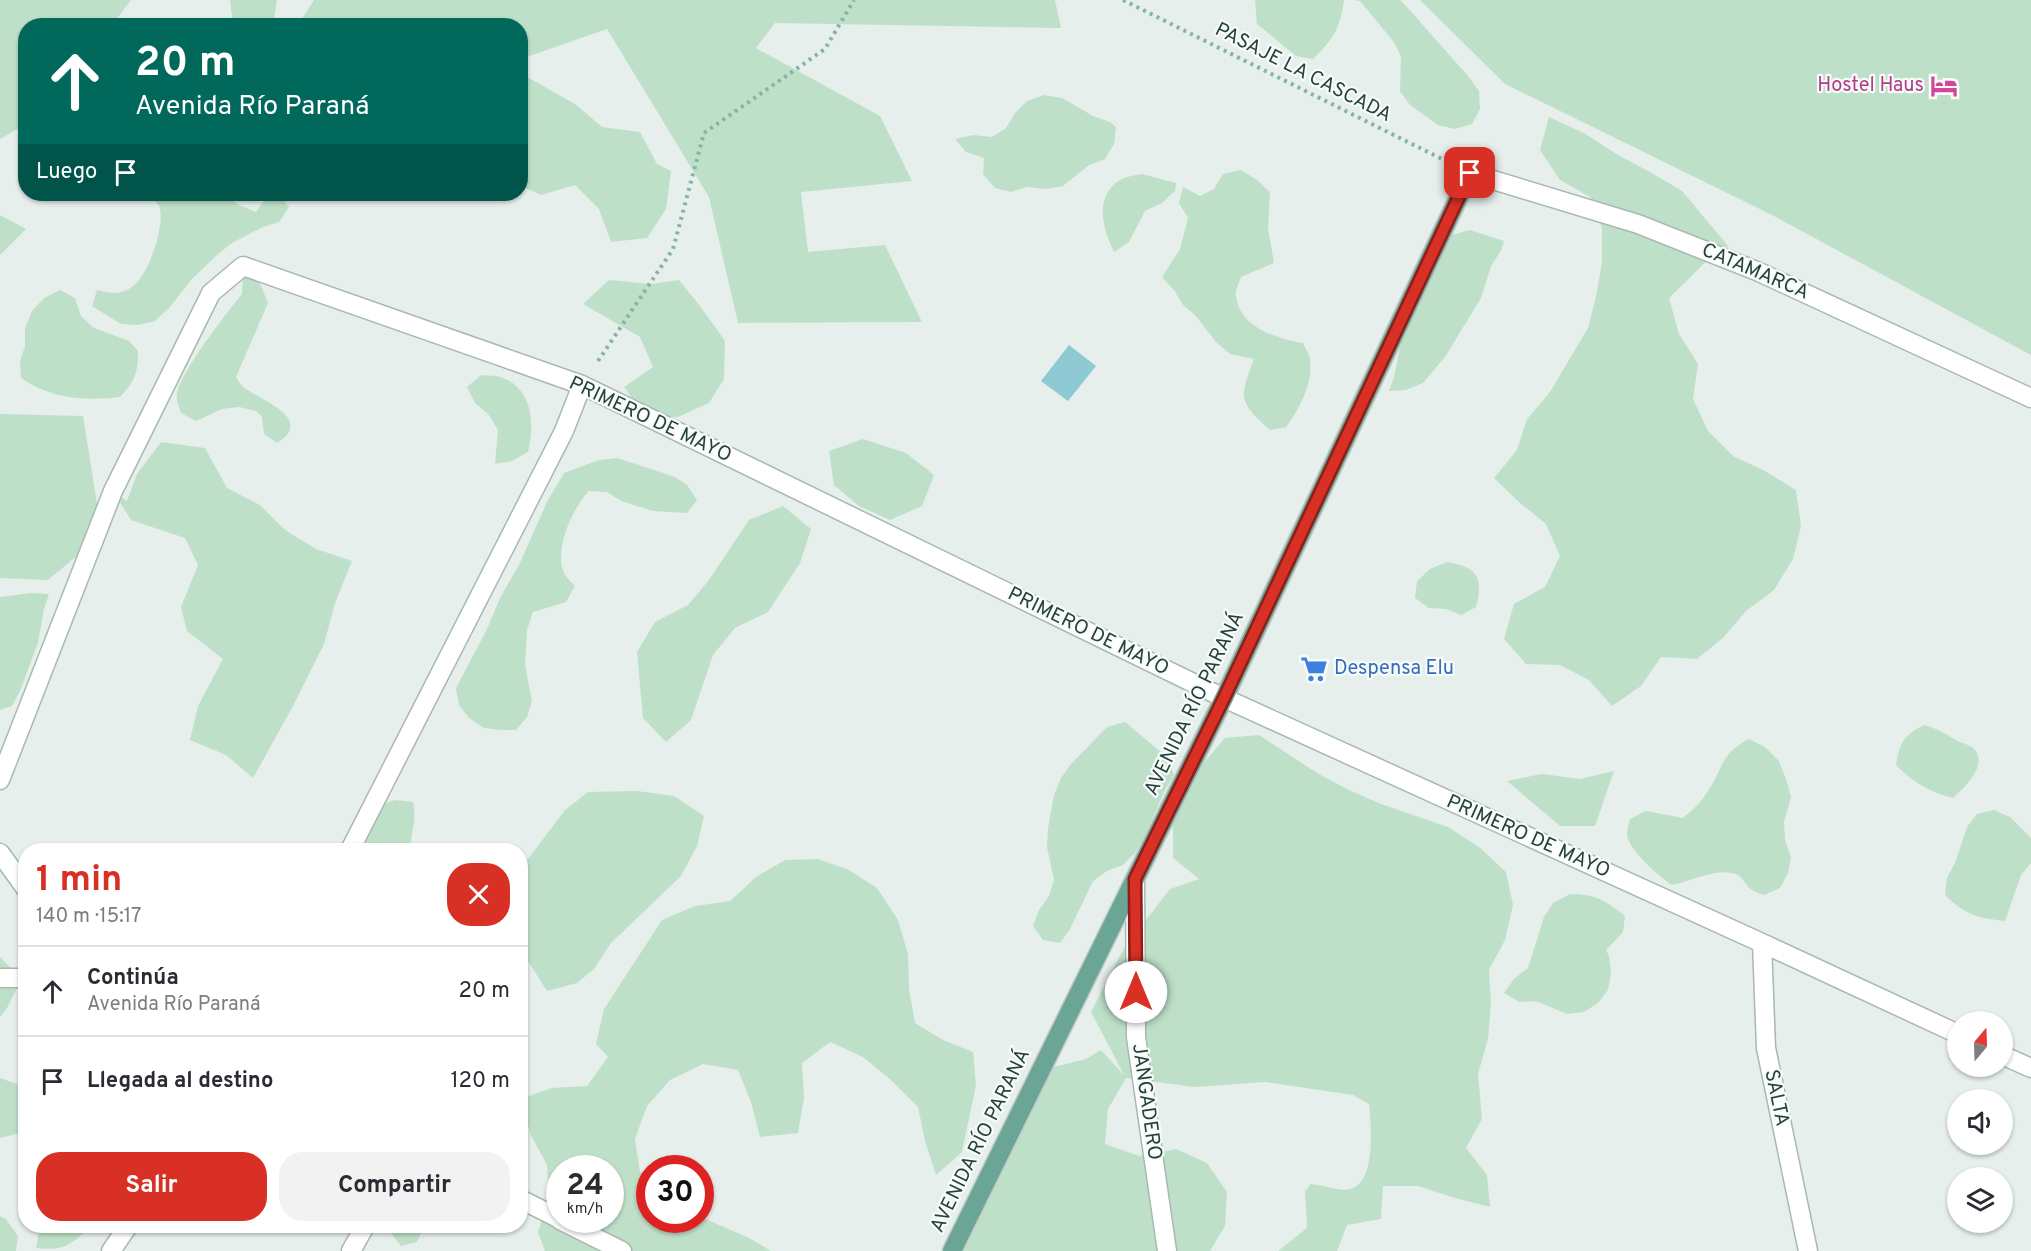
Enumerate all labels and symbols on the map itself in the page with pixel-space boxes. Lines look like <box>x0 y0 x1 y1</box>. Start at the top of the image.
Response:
street label: PASAJE LA CASCADA <box>1210 17 1396 129</box>
hotel icon: Hostel Haus <box>1929 71 1959 101</box>
place label: Hostel Haus <box>1817 73 1924 99</box>
pin <box>1444 147 1495 198</box>
street label: CATAMARCA <box>1697 238 1813 306</box>
street label: PRIMERO DE MAYO <box>564 371 736 469</box>
street label: PRIMERO DE MAYO <box>1003 582 1173 682</box>
street label: AVENIDA RÍO PARANÁ <box>1137 607 1251 800</box>
supermarket icon: Despensa Elu <box>1299 654 1329 684</box>
place label: Despensa Elu <box>1334 656 1454 682</box>
street label: PRIMERO DE MAYO <box>1442 789 1614 885</box>
position arrow <box>1104 960 1168 1024</box>
north arrow <box>1947 1011 2013 1077</box>
street label: JANGADERO <box>1125 1042 1167 1162</box>
street label: AVENIDA RÍO PARANÁ <box>923 1044 1037 1237</box>
street label: SALTA <box>1757 1067 1795 1129</box>
speed limit sign: 30 <box>636 1155 714 1233</box>

